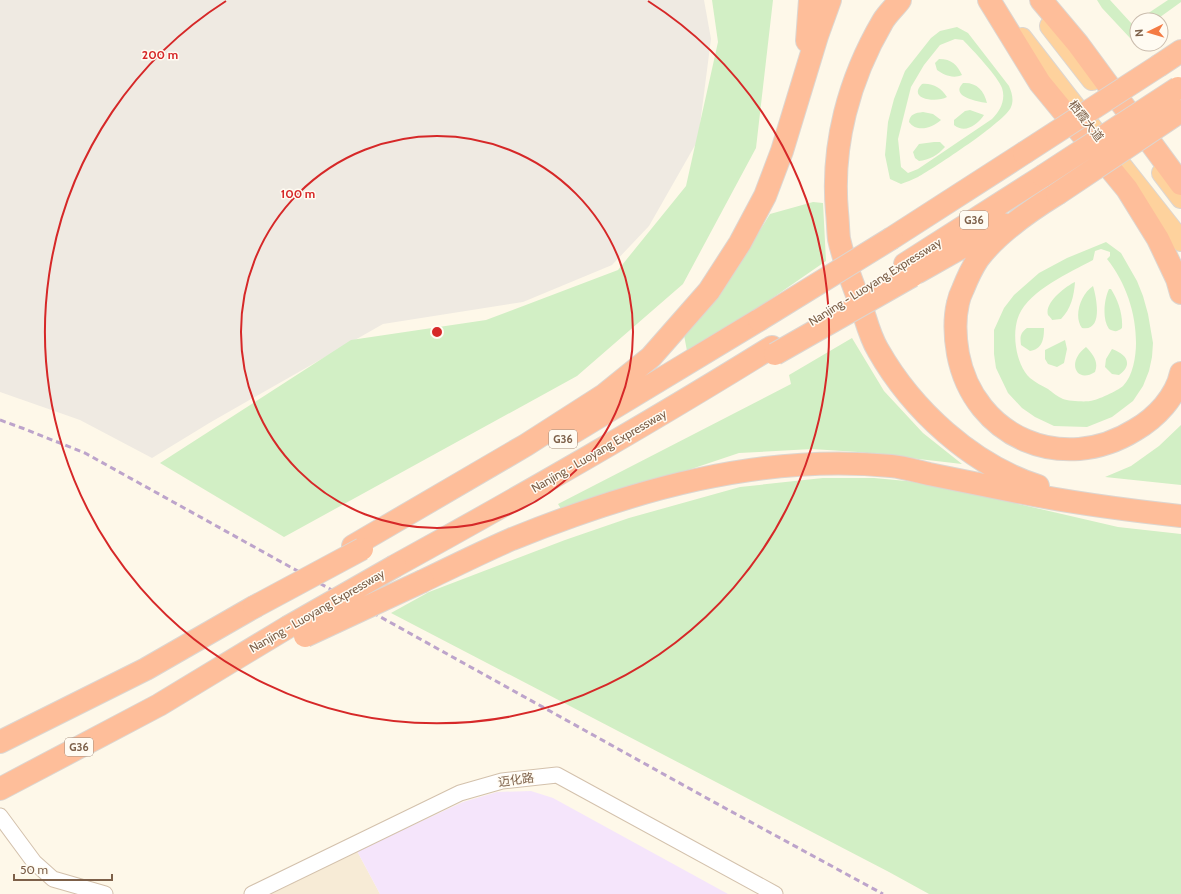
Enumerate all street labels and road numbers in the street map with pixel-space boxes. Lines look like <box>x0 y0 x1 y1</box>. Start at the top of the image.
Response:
street label: 栖霞大道 <box>1066 97 1107 144</box>
road number: G36 <box>960 211 988 229</box>
street label: Nanjing - Luoyang Expressway <box>806 234 944 329</box>
street label: Nanjing - Luoyang Expressway <box>528 406 669 496</box>
road number: G36 <box>549 430 577 448</box>
street label: Nanjing - Luoyang Expressway <box>246 566 387 656</box>
road number: G36 <box>65 738 93 756</box>
street label: 迈化路 <box>497 770 535 789</box>

